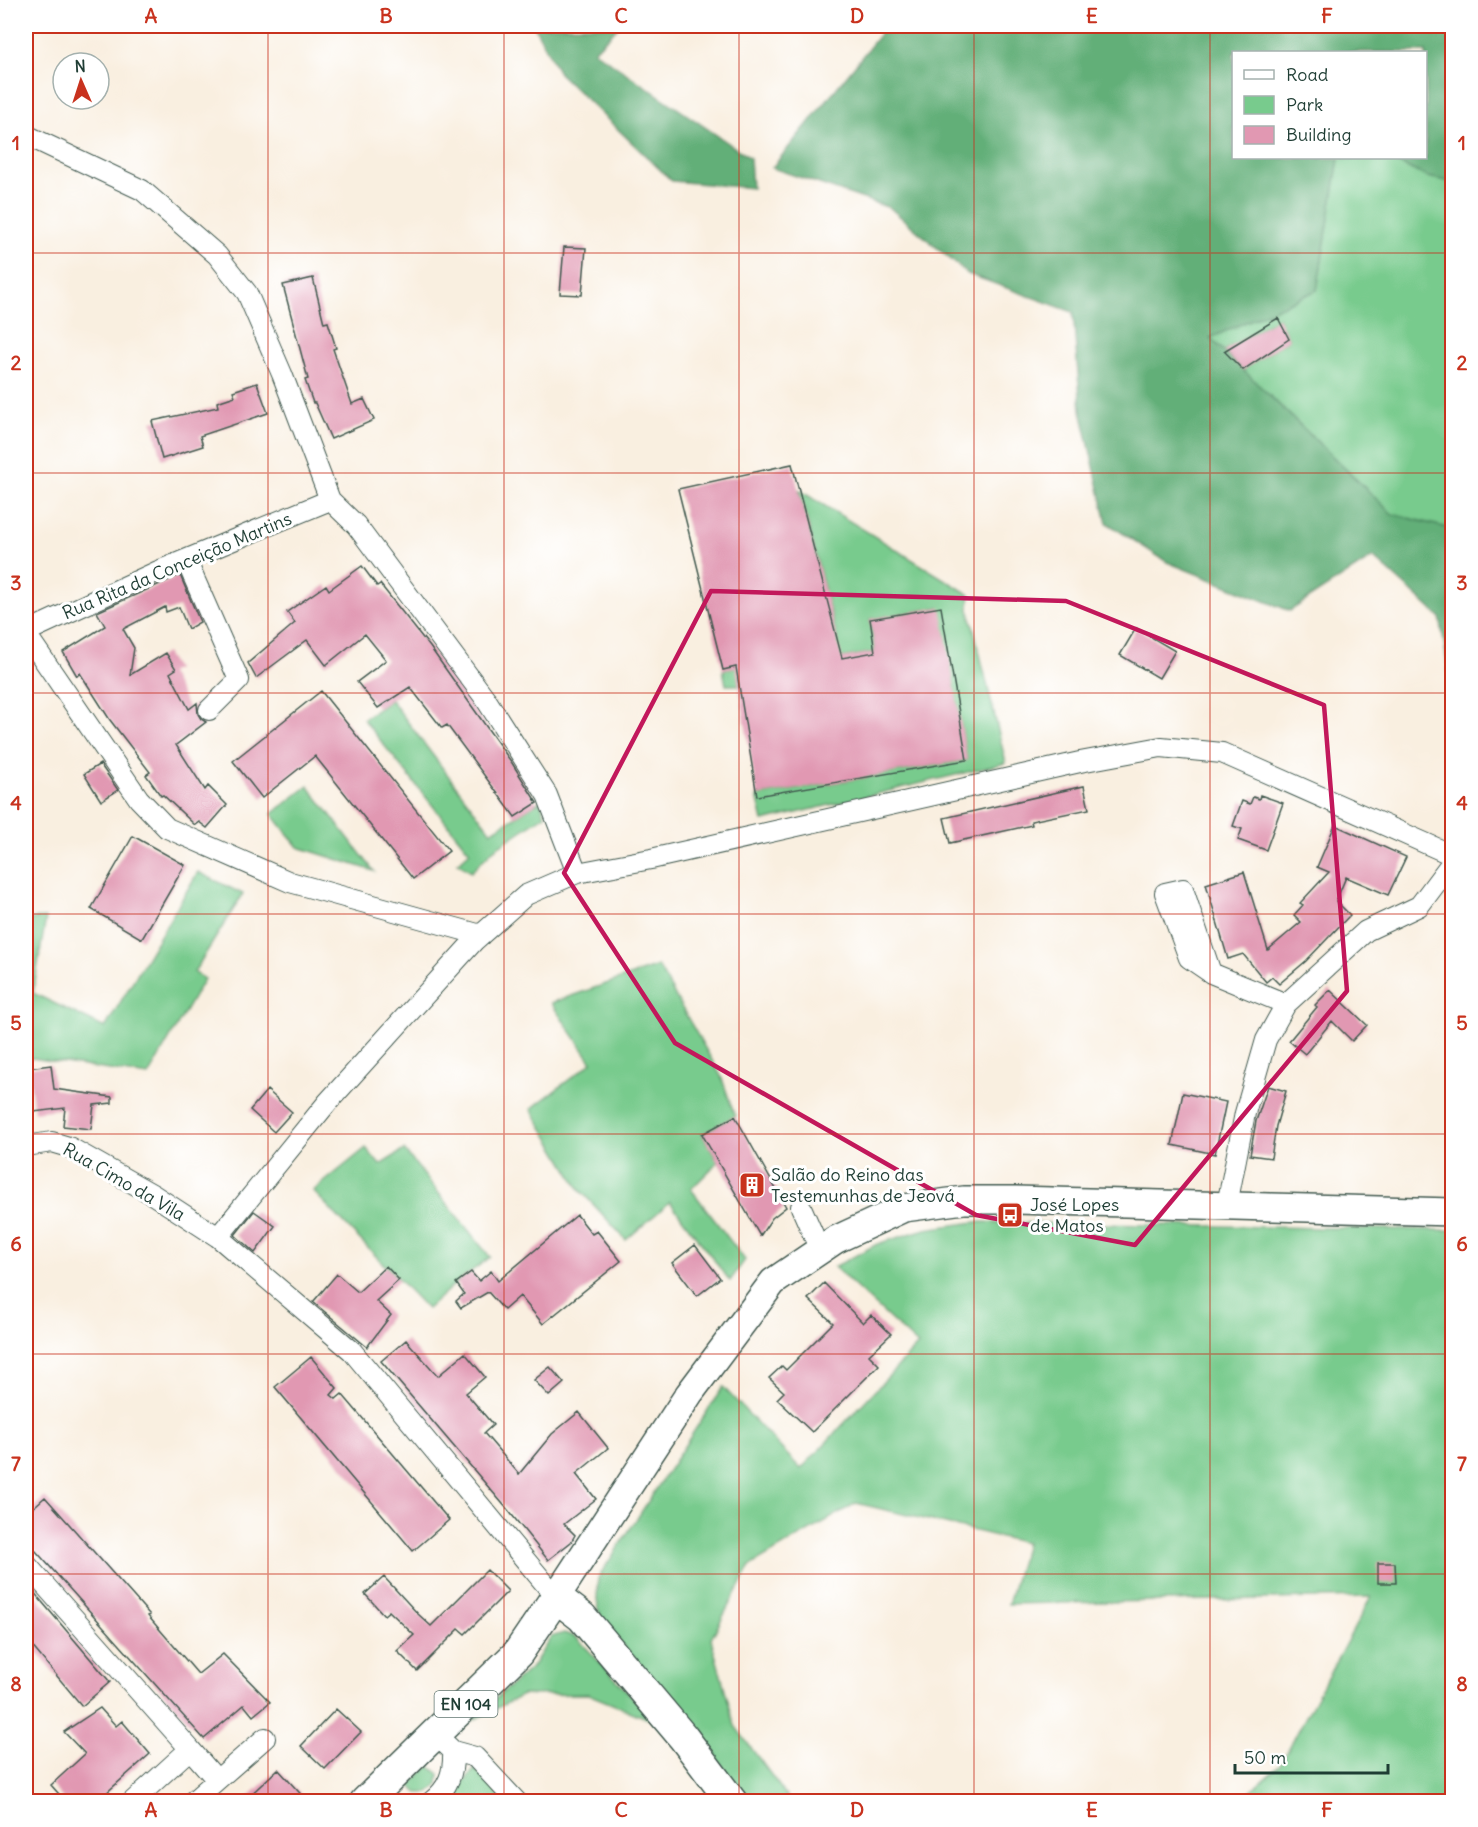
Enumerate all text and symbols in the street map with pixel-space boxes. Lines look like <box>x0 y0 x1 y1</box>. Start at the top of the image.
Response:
text: A <box>145 3 158 28</box>
text: B <box>379 3 393 28</box>
text: C <box>614 3 628 28</box>
text: D <box>850 3 864 28</box>
text: E <box>1086 3 1098 28</box>
text: F <box>1321 3 1333 28</box>
north arrow <box>51 51 111 111</box>
legend <box>1232 51 1427 159</box>
text: N <box>74 56 86 76</box>
text: Road <box>1286 63 1329 86</box>
text: Park <box>1286 93 1323 116</box>
text: Building <box>1286 123 1351 146</box>
text: 1 <box>12 130 20 155</box>
text: 1 <box>1458 130 1466 155</box>
text: 2 <box>11 350 22 375</box>
text: 2 <box>1457 350 1468 375</box>
street label: Rua Rita da Conceição Martins <box>59 507 295 624</box>
text: 3 <box>10 570 22 595</box>
text: 3 <box>1456 570 1468 595</box>
text: 4 <box>10 790 22 815</box>
text: 4 <box>1456 790 1468 815</box>
text: 5 <box>10 1010 22 1035</box>
text: 5 <box>1456 1010 1468 1035</box>
street label: Rua Cimo da Vila <box>59 1137 189 1226</box>
place label: Salão do Reino das Testemunhas de Jeová <box>771 1163 955 1207</box>
building icon: Salão do Reino das Testemunhas de Jeová <box>737 1170 767 1200</box>
place label: José Lopes de Matos <box>1030 1193 1119 1237</box>
bus stop icon: José Lopes de Matos <box>995 1200 1025 1230</box>
text: 6 <box>10 1231 22 1256</box>
text: 6 <box>1456 1231 1468 1256</box>
text: 7 <box>11 1451 21 1476</box>
text: 7 <box>1457 1451 1467 1476</box>
text: 8 <box>10 1671 22 1696</box>
text: 8 <box>1456 1671 1468 1696</box>
road number: EN 104 <box>434 1691 498 1717</box>
scale bar <box>1235 1737 1388 1775</box>
text: 50 m <box>1244 1746 1286 1769</box>
text: A <box>145 1797 158 1822</box>
text: B <box>379 1797 393 1822</box>
text: C <box>614 1797 628 1822</box>
text: D <box>850 1797 864 1822</box>
text: E <box>1086 1797 1098 1822</box>
text: F <box>1321 1797 1333 1822</box>

